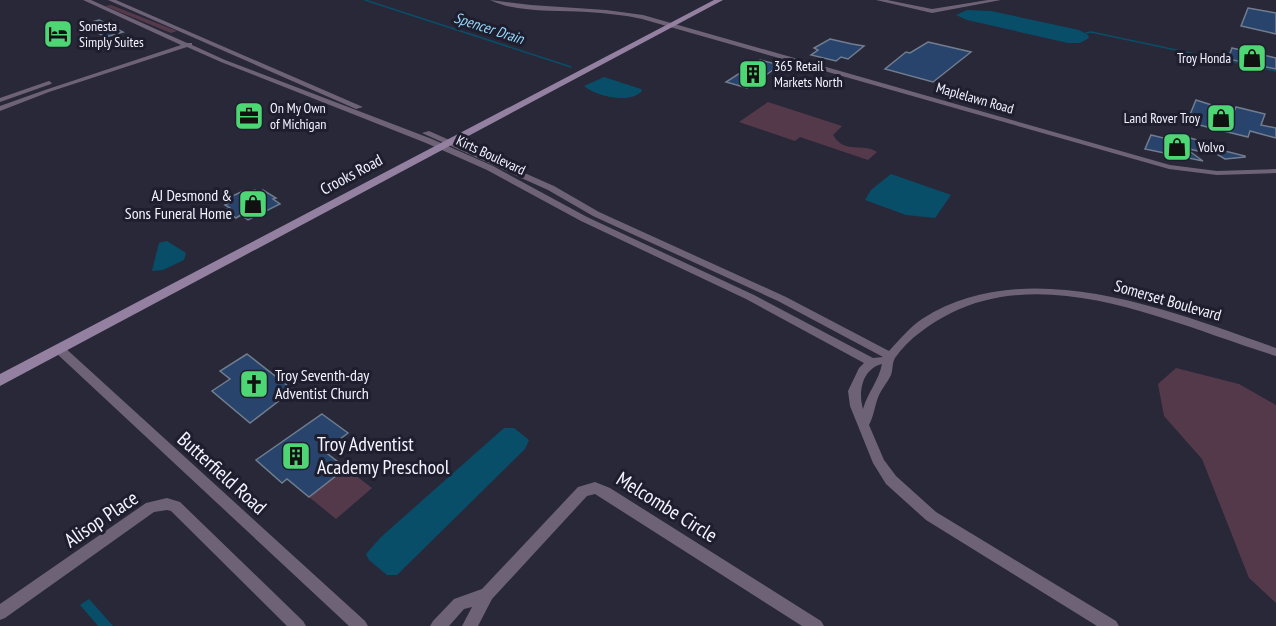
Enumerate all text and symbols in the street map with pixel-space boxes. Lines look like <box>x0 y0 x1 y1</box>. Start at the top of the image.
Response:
water label: Spencer Drain <box>452 8 528 49</box>
place label: Sonesta Simply Suites <box>79 17 144 51</box>
hotel icon: Sonesta Simply Suites <box>42 18 74 50</box>
shop icon: Troy Honda <box>1236 42 1268 74</box>
place label: Troy Honda <box>1177 49 1231 67</box>
place label: 365 Retail Markets North <box>774 57 843 91</box>
building icon: 365 Retail Markets North <box>737 58 769 90</box>
street label: Maplelawn Road <box>934 78 1016 118</box>
place label: On My Own of Michigan <box>270 99 326 133</box>
office icon: On My Own of Michigan <box>233 100 265 132</box>
shop icon: Land Rover Troy <box>1205 102 1237 134</box>
place label: Land Rover Troy <box>1124 109 1201 127</box>
street label: Kirts Boulevard <box>454 131 528 179</box>
shop icon: Volvo <box>1161 131 1193 163</box>
place label: Volvo <box>1197 138 1225 156</box>
street label: Crooks Road <box>316 149 386 199</box>
place label: AJ Desmond & Sons Funeral Home <box>125 185 232 223</box>
shop icon: AJ Desmond & Sons Funeral Home <box>237 188 269 220</box>
street label: Somerset Boulevard <box>1112 275 1224 325</box>
place label: Troy Seventh-day Adventist Church <box>275 365 369 403</box>
church icon: Troy Seventh-day Adventist Church <box>238 368 270 400</box>
street label: Butterfield Road <box>172 426 272 520</box>
place label: Troy Adventist Academy Preschool <box>317 431 450 480</box>
building icon: Troy Adventist Academy Preschool <box>280 440 312 472</box>
street label: Melcombe Circle <box>612 466 722 548</box>
street label: Alisop Place <box>59 485 143 553</box>

